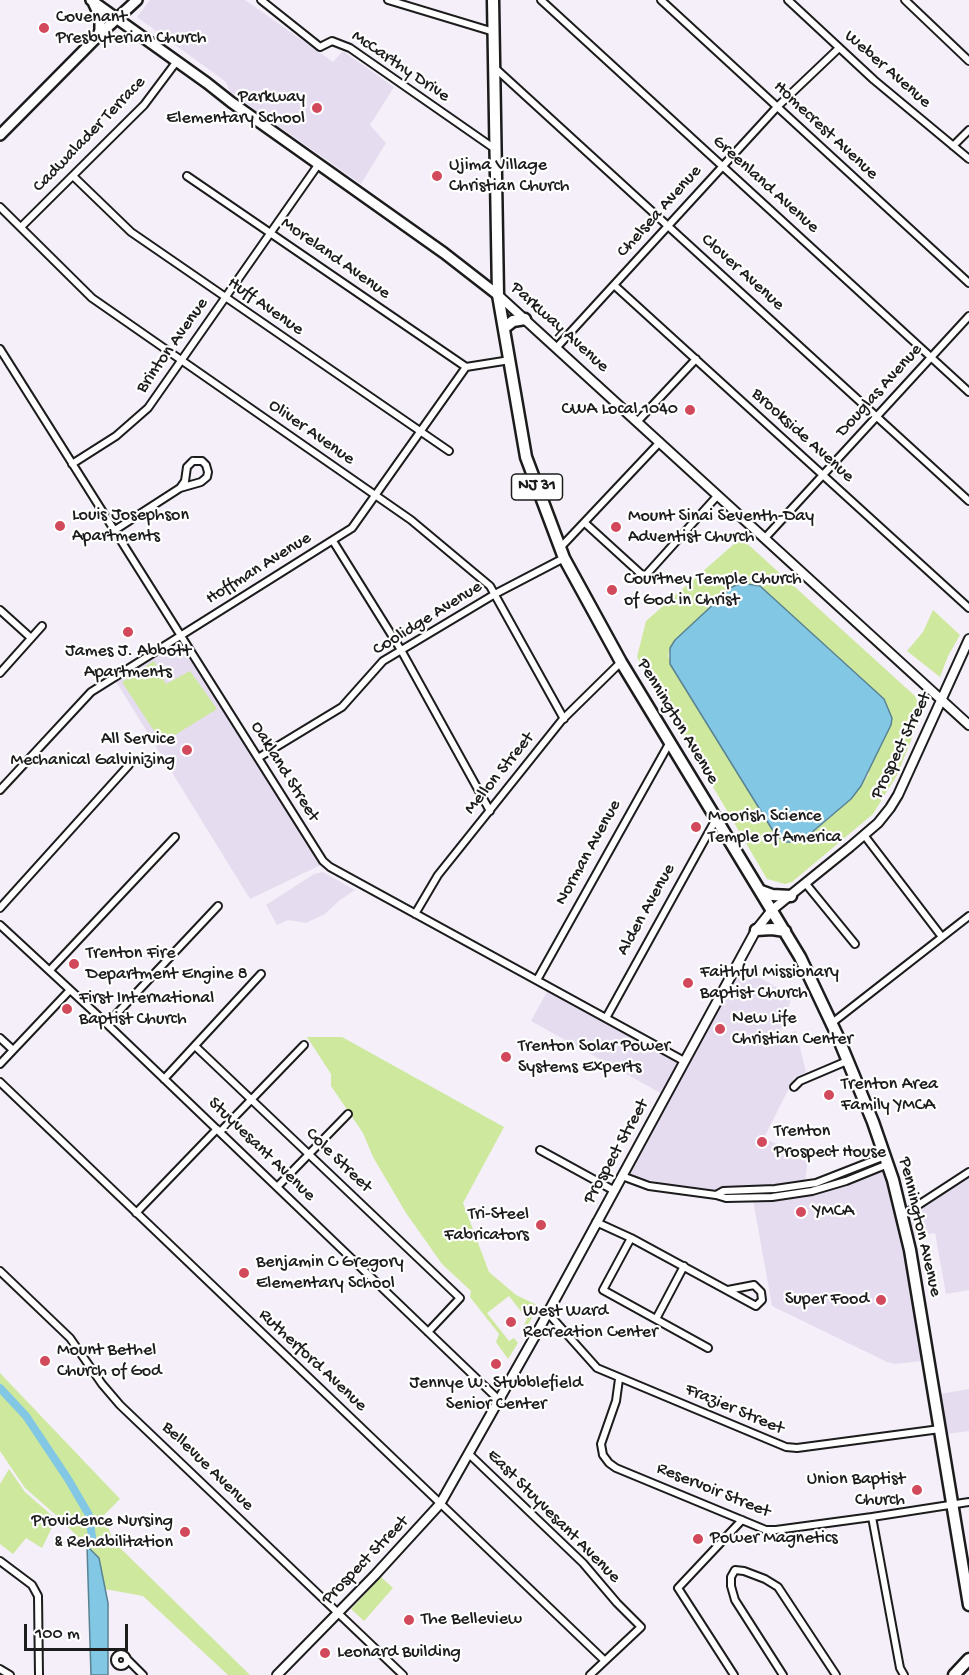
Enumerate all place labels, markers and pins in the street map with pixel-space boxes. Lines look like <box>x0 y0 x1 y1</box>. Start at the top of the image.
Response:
place label: Covenant Presbyterian Church <box>56 7 206 50</box>
marker: Covenant Presbyterian Church <box>37 21 51 35</box>
place label: Parkway Elementary School <box>166 87 305 130</box>
marker: Parkway Elementary School <box>310 101 324 115</box>
place label: Ujima Village Christian Church <box>449 155 569 198</box>
marker: Ujima Village Christian Church <box>430 169 444 183</box>
place label: CWA Local 1040 <box>562 399 678 421</box>
marker: CWA Local 1040 <box>683 403 697 417</box>
place label: Louis Josephson Apartments <box>72 505 189 548</box>
place label: Mount Sinai Seventh-Day Adventist Church <box>628 506 814 548</box>
marker: Louis Josephson Apartments <box>53 519 67 533</box>
marker: Mount Sinai Seventh-Day Adventist Church <box>609 520 623 534</box>
place label: Courtney Temple Church of God in Christ <box>624 569 802 612</box>
marker: Courtney Temple Church of God in Christ <box>605 583 619 597</box>
marker: James J. Abbott Apartments <box>121 625 135 639</box>
place label: James J. Abbott Apartments <box>65 641 191 684</box>
place label: All Service Mechanical Galvinizing <box>10 729 175 771</box>
marker: All Service Mechanical Galvinizing <box>180 743 194 757</box>
place label: Moorish Science Temple of America <box>708 806 842 848</box>
marker: Moorish Science Temple of America <box>689 820 703 834</box>
place label: Trenton Fire Department Engine 8 <box>86 943 248 986</box>
marker: Trenton Fire Department Engine 8 <box>67 957 81 971</box>
place label: Faithful Missionary Baptist Church <box>700 962 839 1004</box>
marker: Faithful Missionary Baptist Church <box>681 976 695 990</box>
place label: First International Baptist Church <box>79 988 214 1030</box>
marker: First International Baptist Church <box>60 1002 74 1016</box>
place label: New Life Christian Center <box>732 1008 853 1050</box>
marker: New Life Christian Center <box>713 1022 727 1036</box>
place label: Trenton Solar Power Systems Experts <box>518 1036 670 1078</box>
marker: Trenton Solar Power Systems Experts <box>499 1050 513 1064</box>
place label: Trenton Area Family YMCA <box>841 1074 938 1116</box>
marker: Trenton Area Family YMCA <box>822 1088 836 1102</box>
place label: Trenton Prospect House <box>774 1121 886 1164</box>
marker: Trenton Prospect House <box>755 1135 769 1149</box>
place label: YMCA <box>813 1201 854 1223</box>
place label: Tri-Steel Fabricators <box>444 1204 529 1246</box>
marker: YMCA <box>794 1205 808 1219</box>
marker: Tri-Steel Fabricators <box>534 1218 548 1232</box>
place label: Benjamin C Gregory Elementary School <box>256 1252 404 1294</box>
marker: Benjamin C Gregory Elementary School <box>237 1266 251 1280</box>
place label: Super Food <box>785 1289 869 1311</box>
marker: Super Food <box>874 1293 888 1307</box>
place label: West Ward Recreation Center <box>523 1301 658 1344</box>
marker: West Ward Recreation Center <box>504 1315 518 1329</box>
place label: Mount Bethel Church of God <box>57 1340 162 1382</box>
marker: Mount Bethel Church of God <box>38 1354 52 1368</box>
marker: Jennye W. Stubblefield Senior Center <box>489 1357 503 1371</box>
place label: Jennye W. Stubblefield Senior Center <box>409 1373 583 1416</box>
place label: Union Baptist Church <box>807 1469 905 1512</box>
marker: Union Baptist Church <box>910 1483 924 1497</box>
place label: Providence Nursing & Rehabilitation <box>32 1511 173 1553</box>
marker: Providence Nursing & Rehabilitation <box>178 1525 192 1539</box>
place label: Power Magnetics <box>710 1528 838 1550</box>
marker: Power Magnetics <box>691 1532 705 1546</box>
place label: The Belleview <box>421 1609 522 1631</box>
marker: The Belleview <box>402 1613 416 1627</box>
place label: Leonard Building <box>337 1642 461 1664</box>
marker: Leonard Building <box>318 1646 332 1660</box>

